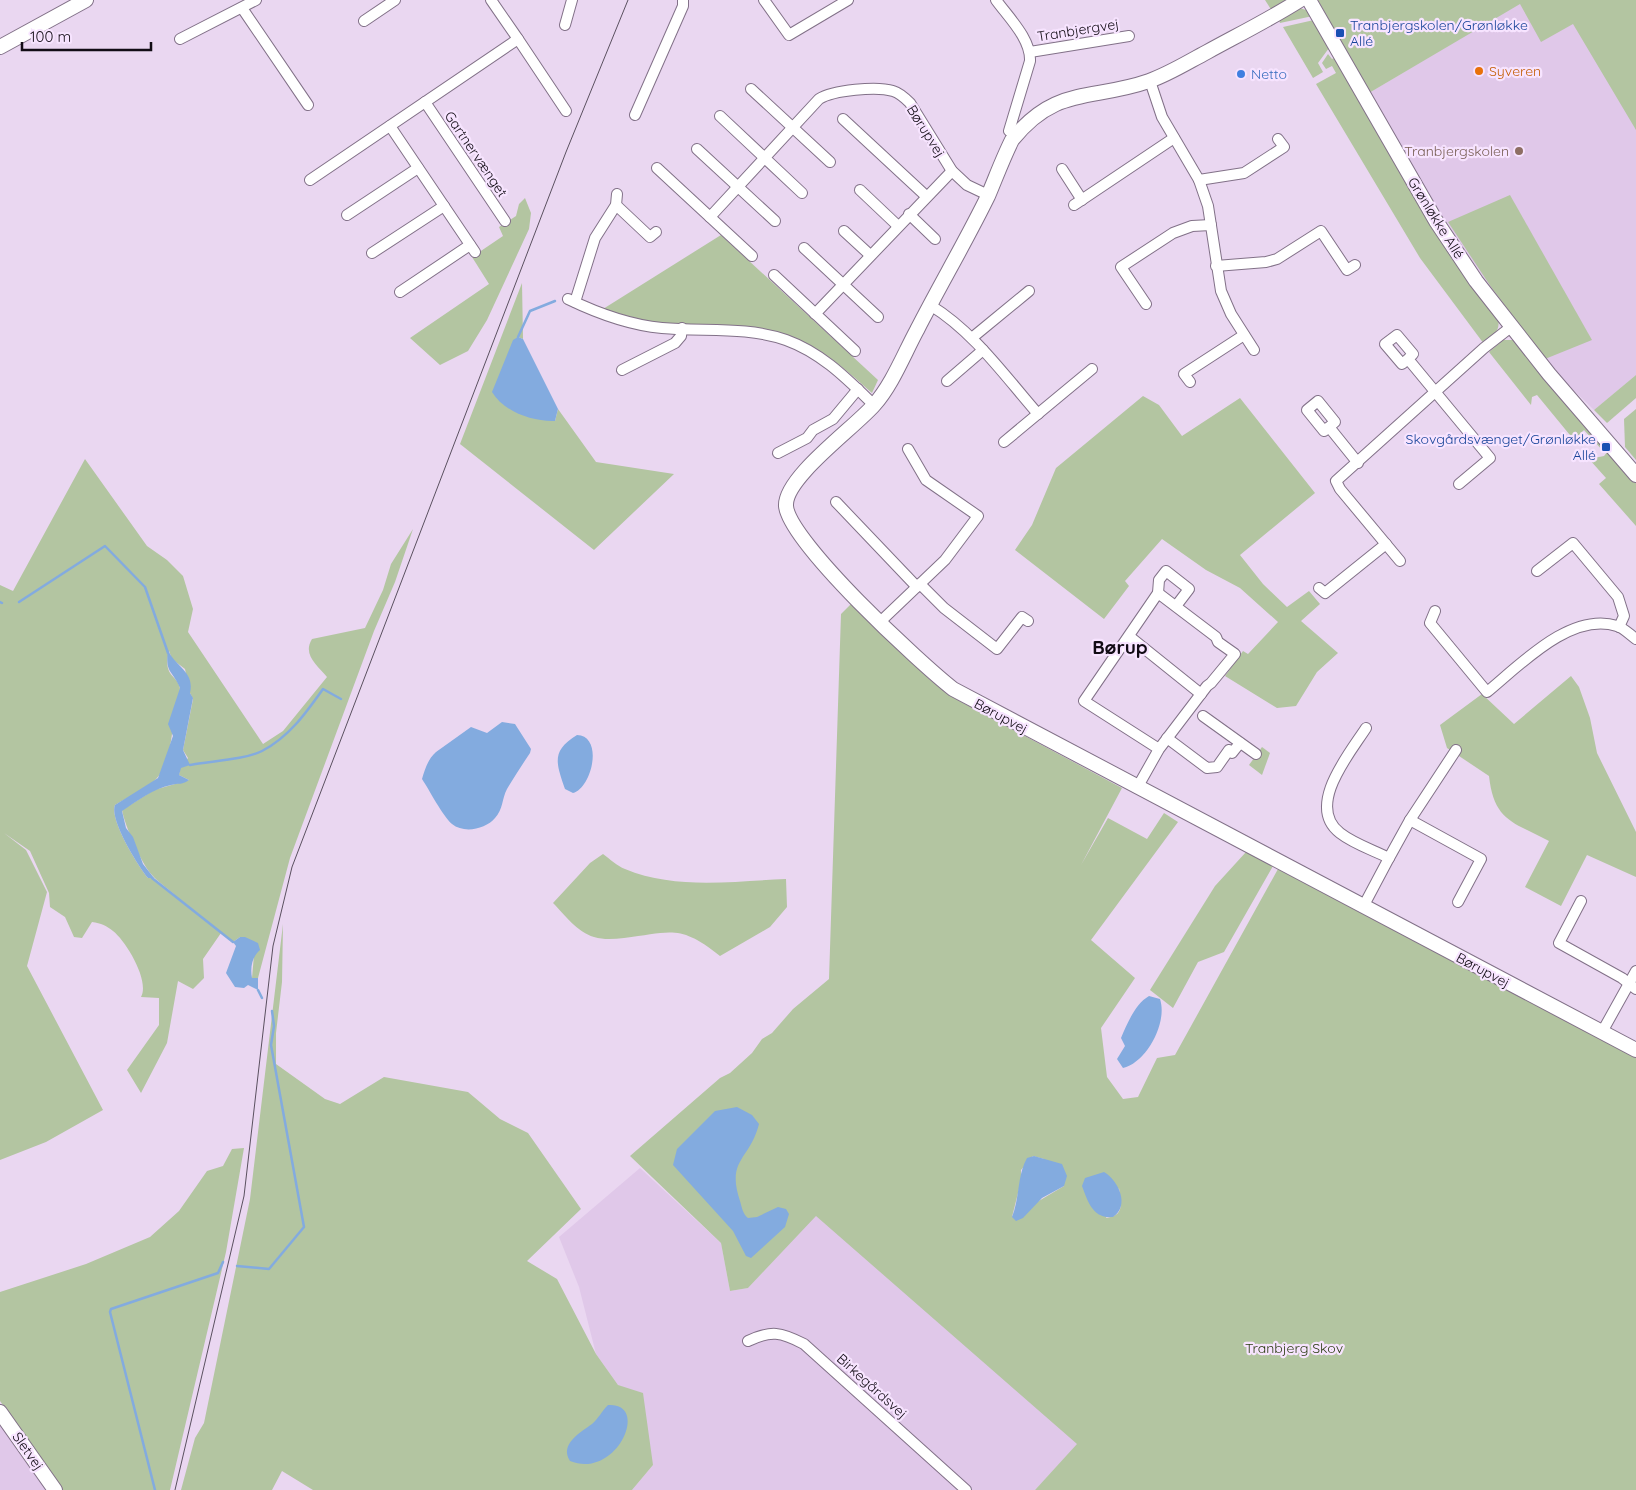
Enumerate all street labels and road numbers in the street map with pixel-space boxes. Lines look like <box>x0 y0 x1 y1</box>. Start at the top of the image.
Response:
street label: Tranbjergvej <box>1036 15 1120 45</box>
street label: Børupvej <box>903 101 949 161</box>
street label: Gartnervænget <box>441 108 512 201</box>
street label: Grønløkke Allé <box>1404 174 1468 262</box>
street label: Børupvej <box>971 694 1031 738</box>
street label: Børupvej <box>1453 948 1513 992</box>
street label: Birkegårdsvej <box>833 1350 911 1422</box>
street label: Sletvej <box>8 1428 48 1474</box>

